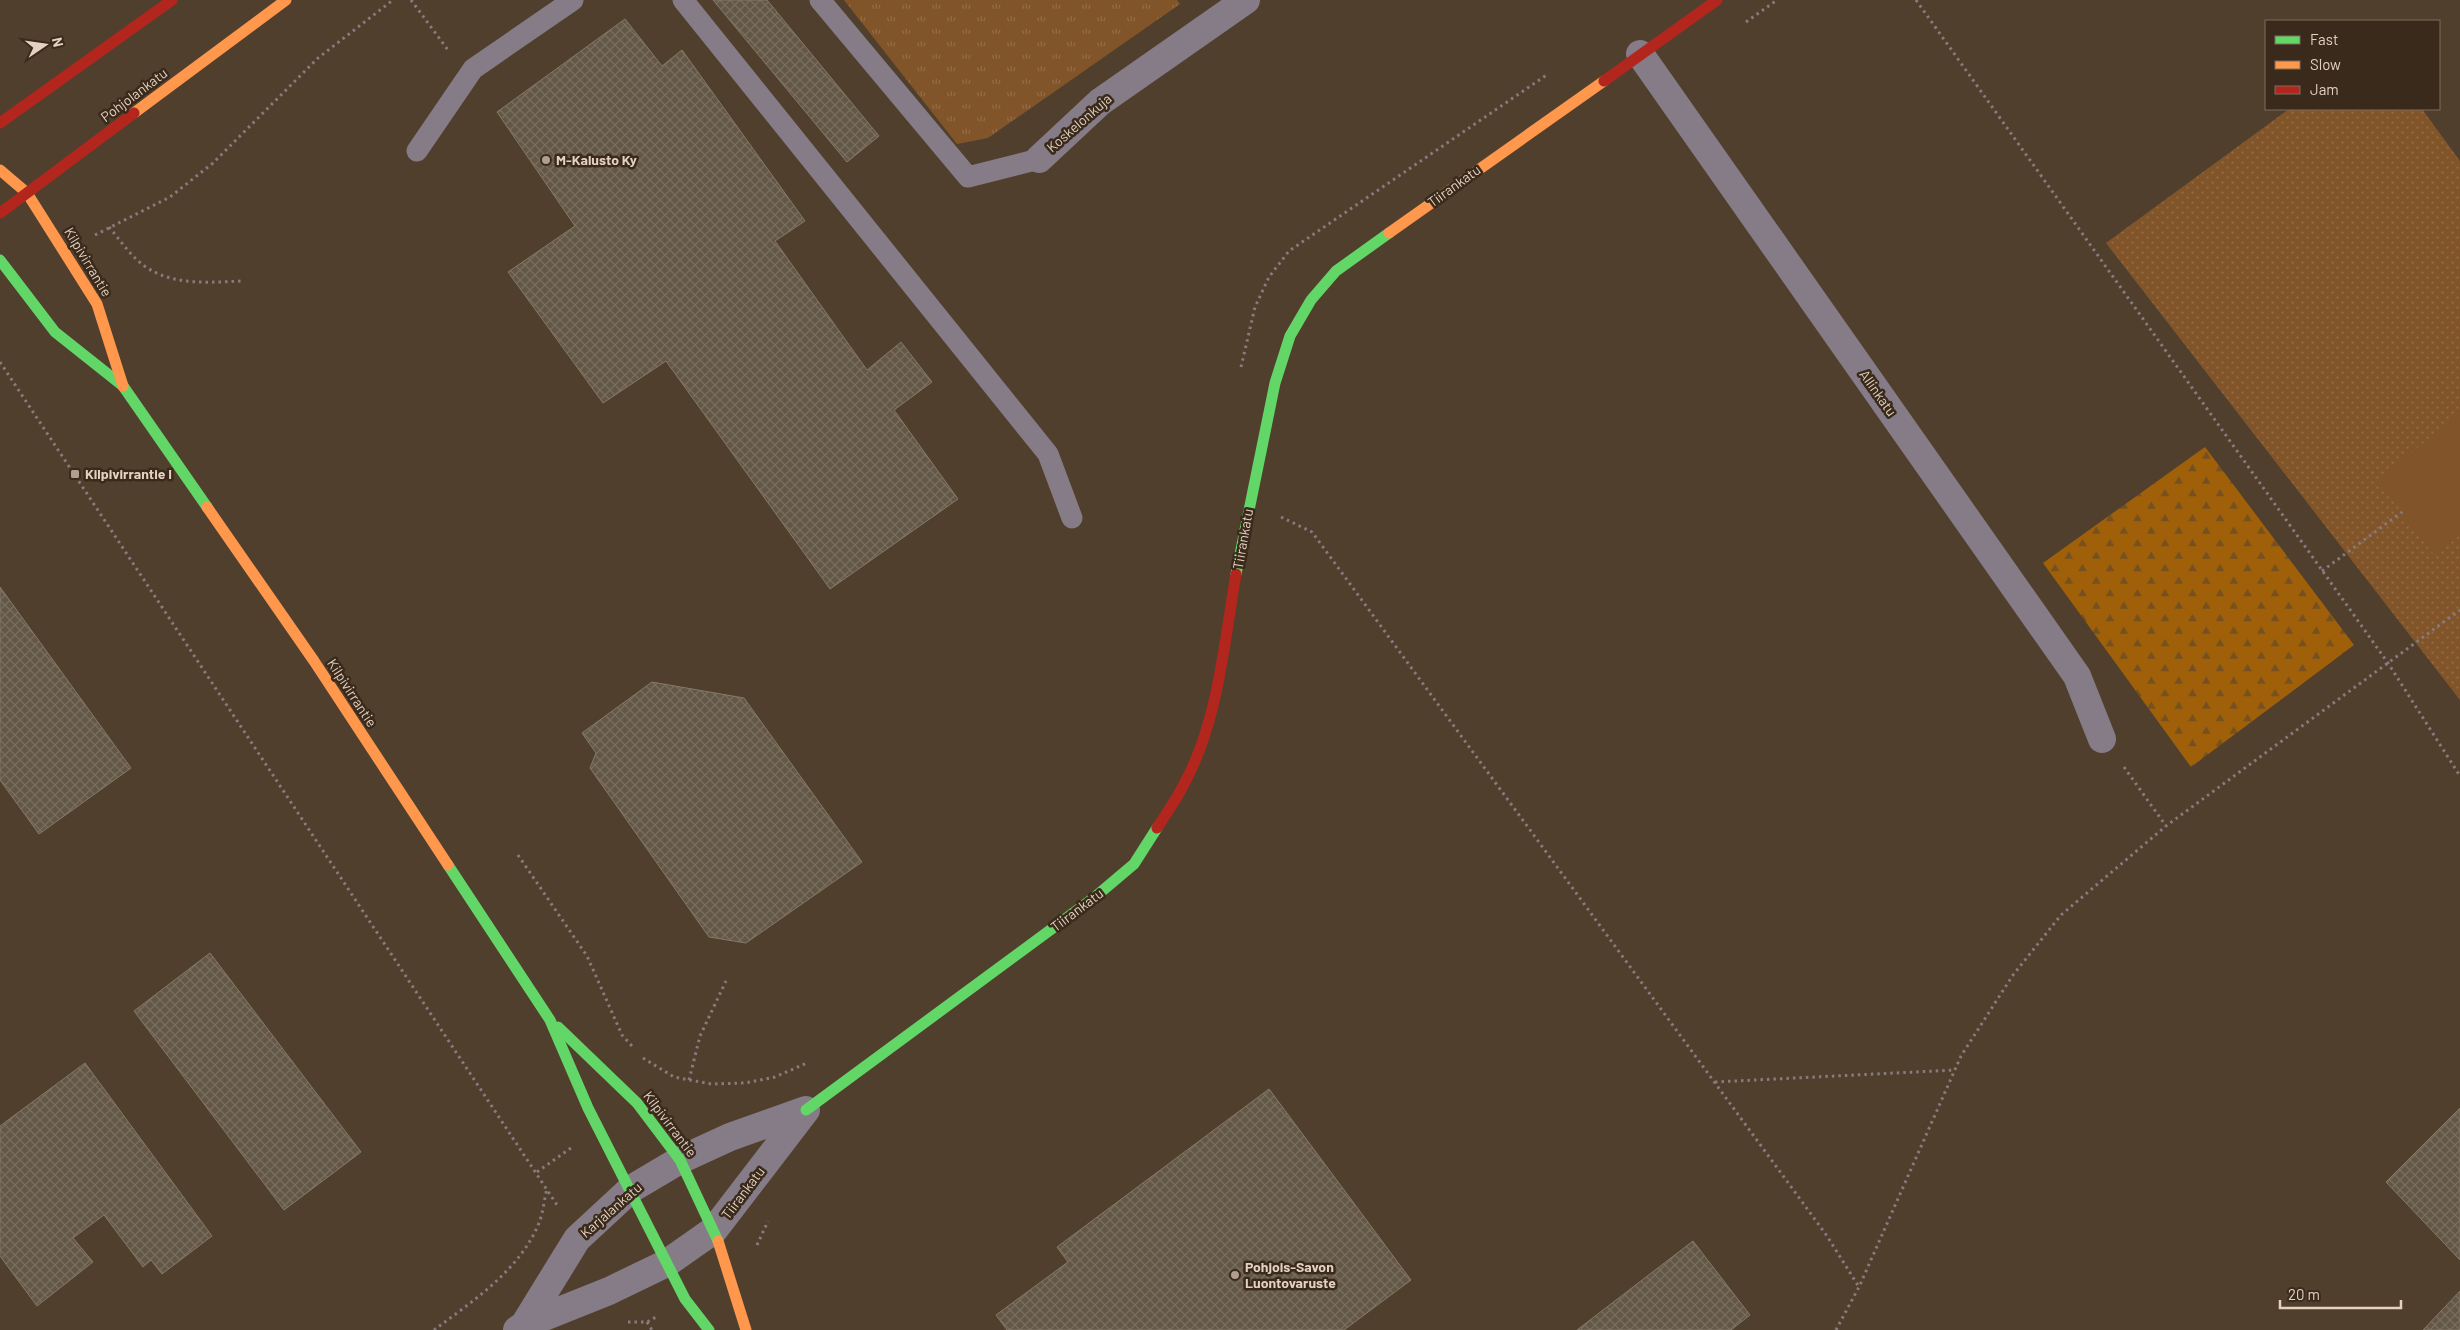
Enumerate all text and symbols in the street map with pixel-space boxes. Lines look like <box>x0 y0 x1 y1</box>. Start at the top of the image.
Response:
north arrow <box>20 20 70 70</box>
legend <box>2265 20 2440 110</box>
text: Fast <box>2310 30 2338 48</box>
text: N <box>49 36 67 48</box>
text: Slow <box>2310 55 2341 73</box>
street label: Pohjolankatu <box>97 64 170 125</box>
text: Jam <box>2310 80 2339 98</box>
street label: Koskelonkuja <box>1043 90 1115 155</box>
place label: M-Kalusto Ky <box>556 151 637 168</box>
marker: M-Kalusto Ky <box>540 154 552 166</box>
street label: Tiirankatu <box>1424 161 1483 210</box>
street label: Kilpivirrantie <box>61 224 116 299</box>
street label: Allinkatu <box>1856 366 1900 419</box>
place label: Kilpivirrantie I <box>85 465 172 482</box>
marker: Kilpivirrantie I <box>69 468 81 480</box>
street label: Tiirankatu <box>1229 507 1256 571</box>
street label: Kilpivirrantie <box>324 655 381 730</box>
street label: Tiirankatu <box>1047 884 1106 935</box>
street label: Kilpivirrantie <box>640 1087 701 1160</box>
street label: Tiirankatu <box>717 1163 768 1222</box>
street label: Karjalankatu <box>576 1178 645 1241</box>
place label: Pohjois-Savon Luontovaruste <box>1245 1258 1336 1291</box>
marker: Pohjois-Savon Luontovaruste <box>1229 1269 1241 1281</box>
scale bar <box>2280 1278 2401 1310</box>
text: 20 m <box>2288 1285 2320 1303</box>

